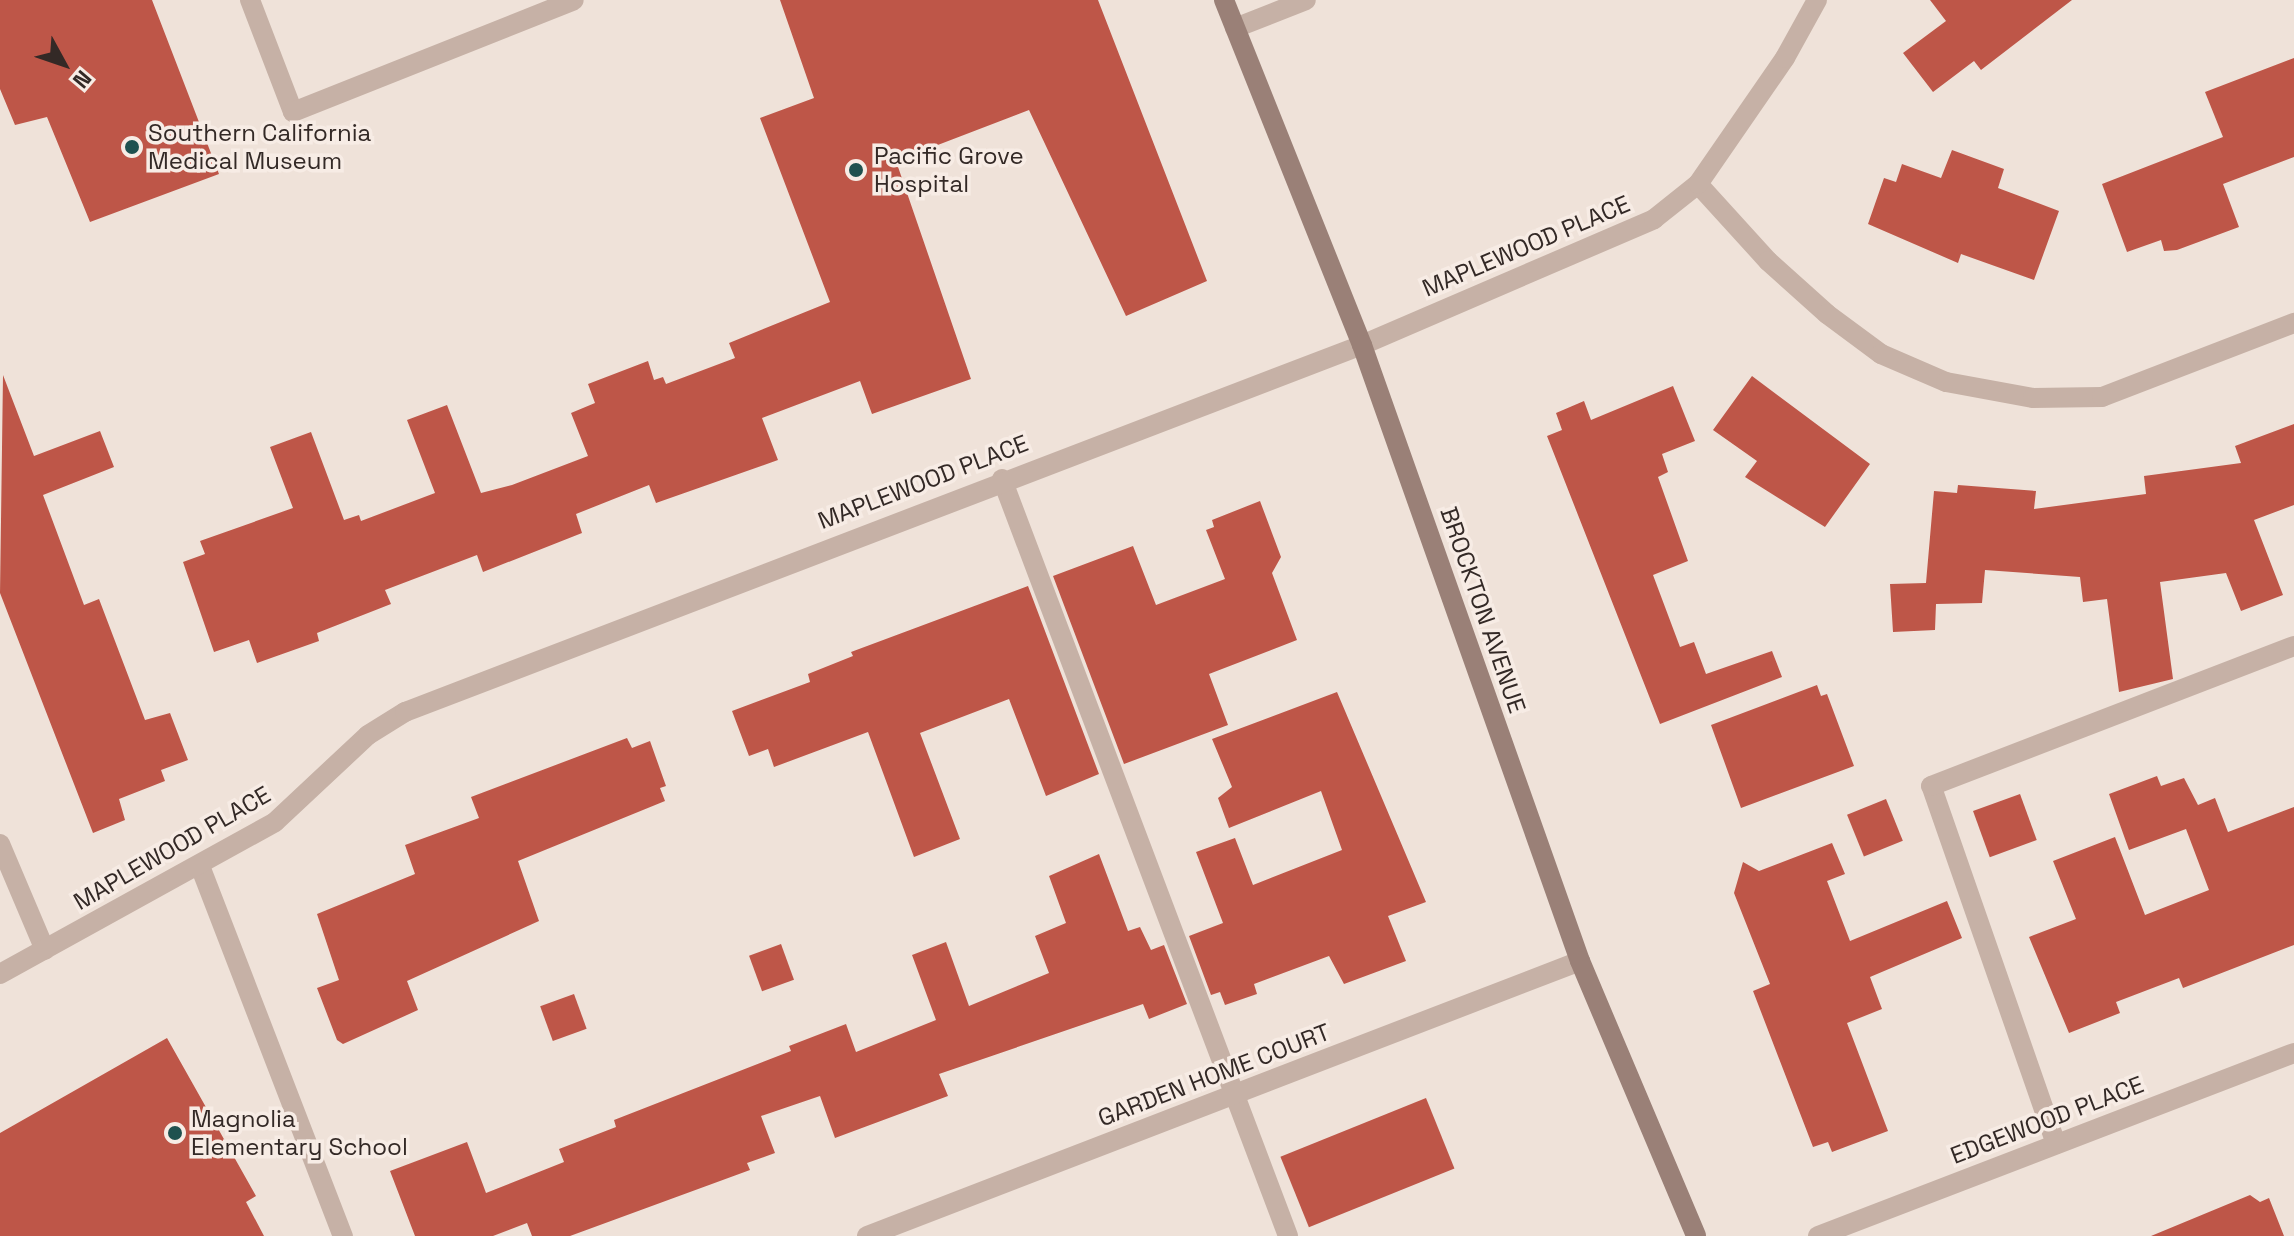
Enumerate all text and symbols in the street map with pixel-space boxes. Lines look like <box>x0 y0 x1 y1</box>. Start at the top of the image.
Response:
north arrow <box>24 24 104 104</box>
text: N <box>67 65 98 94</box>
place label: Southern California Medical Museum <box>148 119 371 175</box>
marker: Southern California Medical Museum <box>123 138 141 156</box>
place label: Pacific Grove Hospital <box>874 142 1024 198</box>
marker: Pacific Grove Hospital <box>845 159 867 181</box>
street label: MAPLEWOOD PLACE <box>1418 189 1634 303</box>
street label: MAPLEWOOD PLACE <box>814 429 1032 535</box>
street label: BROCKTON AVENUE <box>1434 503 1532 717</box>
street label: MAPLEWOOD PLACE <box>68 780 276 916</box>
street label: GARDEN HOME COURT <box>1094 1017 1334 1133</box>
street label: EDGEWOOD PLACE <box>1946 1070 2148 1170</box>
place label: Magnolia Elementary School <box>191 1105 408 1161</box>
marker: Magnolia Elementary School <box>166 1124 184 1142</box>

